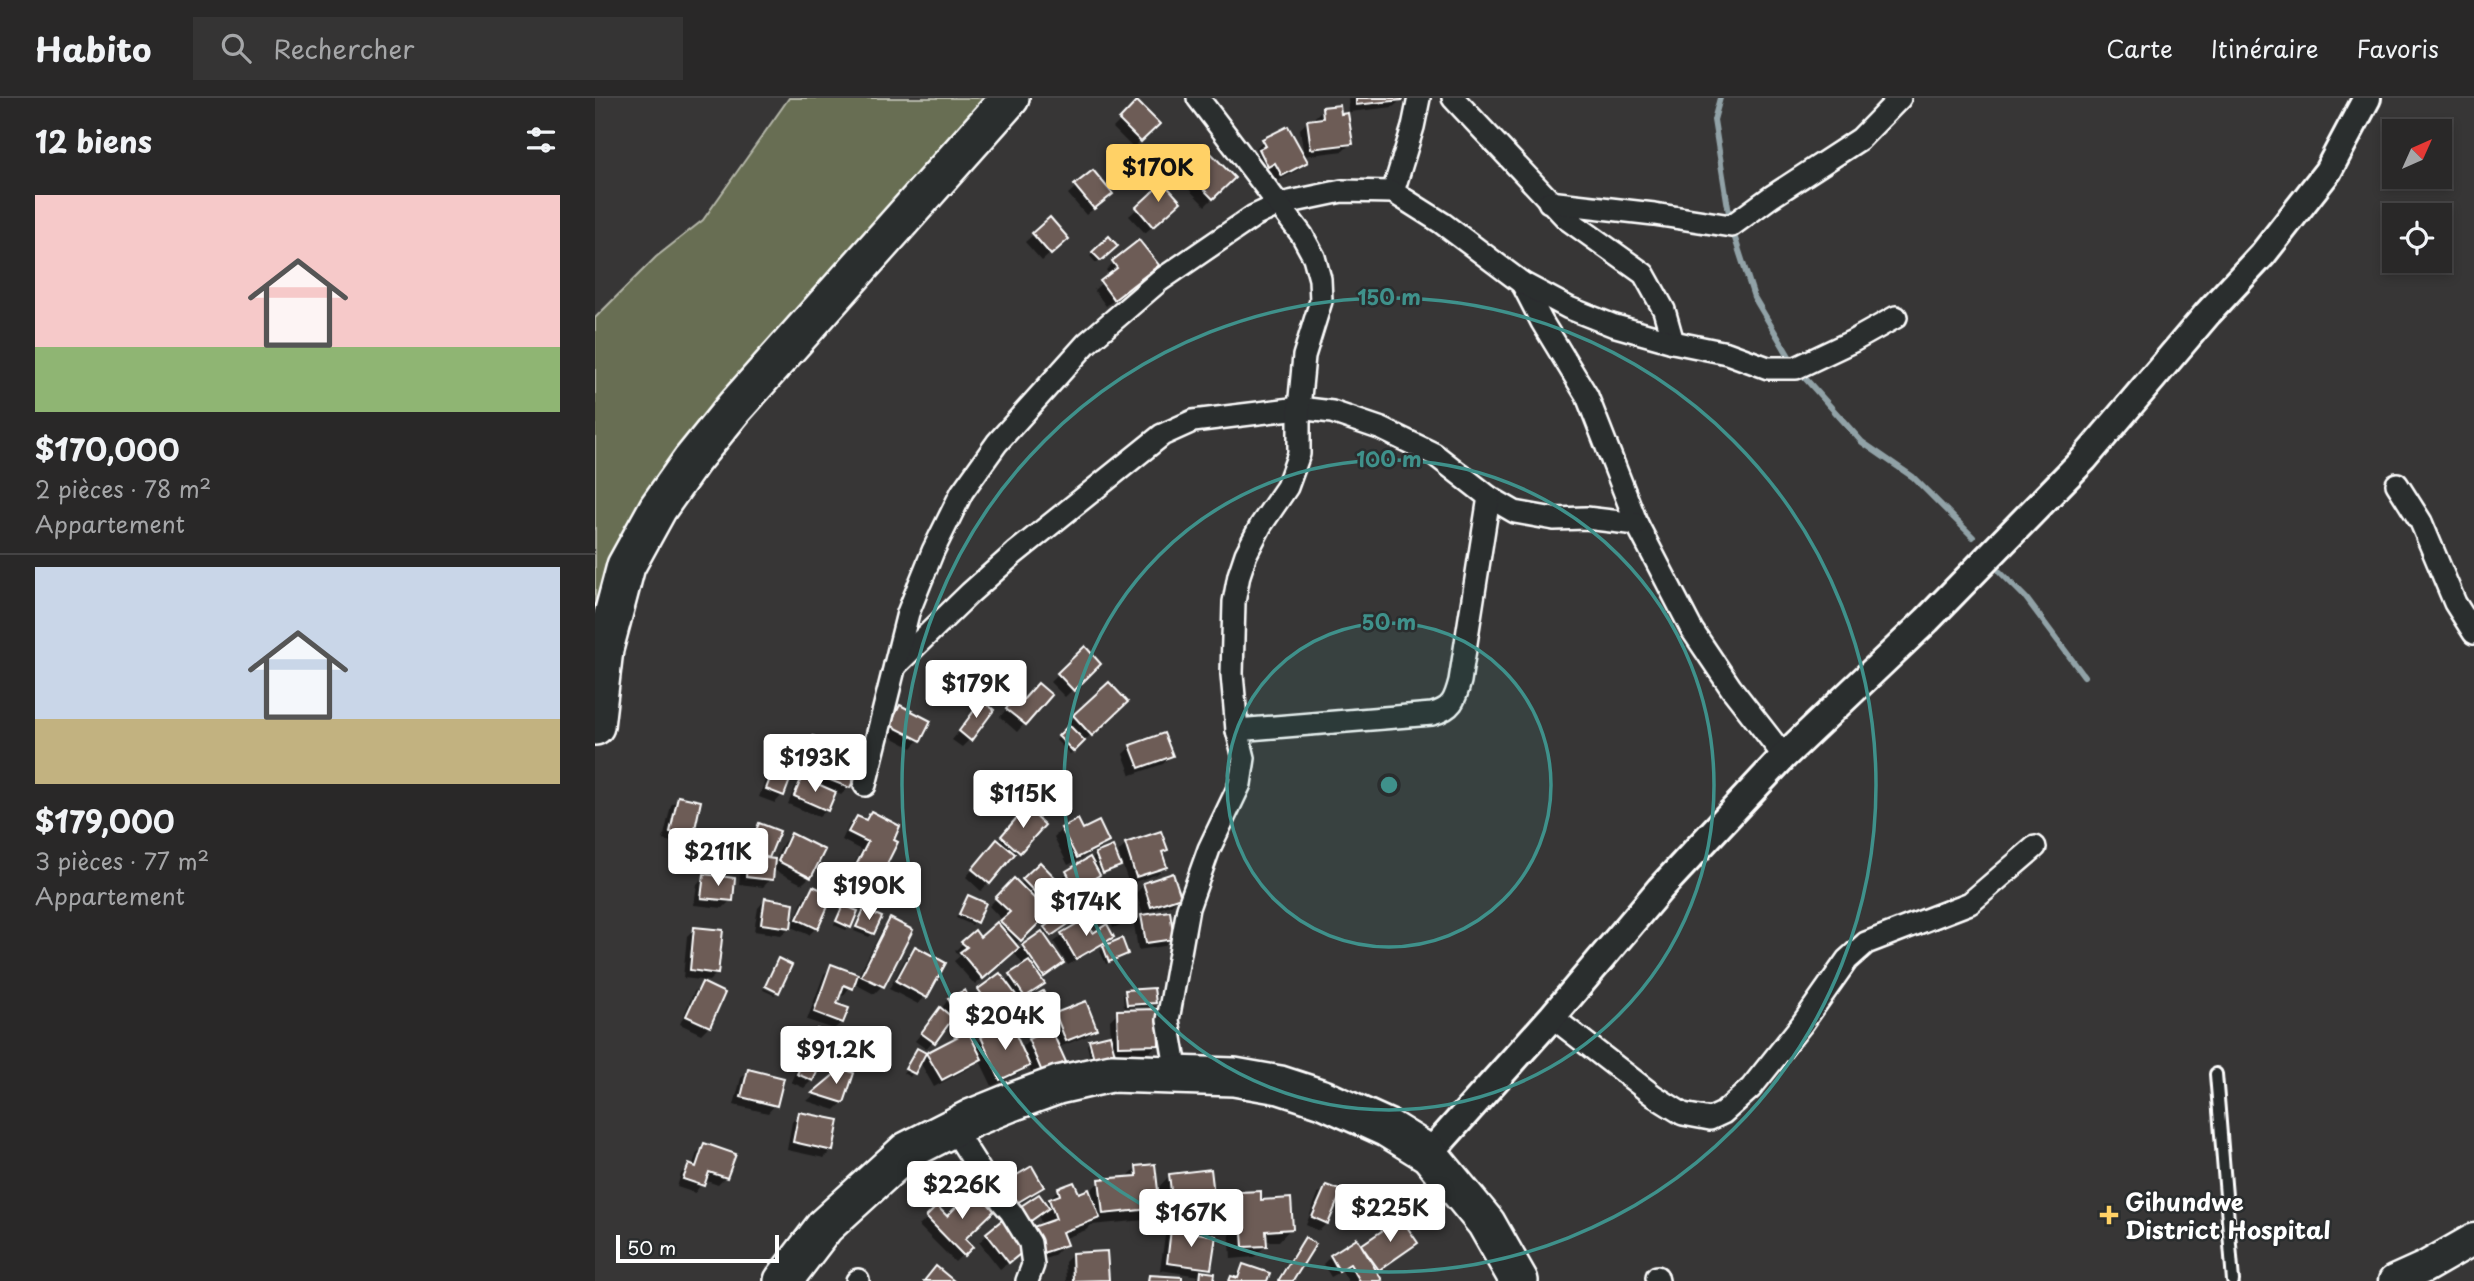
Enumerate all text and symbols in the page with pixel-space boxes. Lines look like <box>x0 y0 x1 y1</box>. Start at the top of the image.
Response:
search box <box>193 17 683 80</box>
text: Habito <box>35 23 151 73</box>
icon: search <box>217 29 255 67</box>
text: Rechercher <box>273 29 414 68</box>
text: Carte <box>2106 30 2173 66</box>
text: Itinéraire <box>2211 30 2319 66</box>
text: Favoris <box>2357 30 2439 66</box>
text: 12 biens <box>35 118 152 163</box>
north arrow <box>2382 119 2452 189</box>
map controls <box>2382 119 2452 273</box>
icon: filters <box>522 121 560 159</box>
pin: $170K <box>1109 144 1207 204</box>
text: $170K <box>1122 149 1194 184</box>
button: locate <box>2382 203 2452 273</box>
icon: home <box>235 240 361 366</box>
text: 150 m <box>1357 280 1421 312</box>
text: $170,000 <box>35 426 180 471</box>
text: 100 m <box>1356 442 1422 474</box>
text: 2 pièces · 78 m² <box>35 471 211 506</box>
text: Appartement <box>35 506 185 541</box>
text: 50 m <box>1362 605 1416 637</box>
icon: home <box>235 612 361 738</box>
pin: $179K <box>927 660 1025 720</box>
text: $179K <box>942 665 1010 700</box>
pin: $193K <box>766 734 864 794</box>
text: $193K <box>780 739 850 774</box>
pin: $115K <box>974 770 1072 830</box>
centre of rings <box>1377 773 1401 797</box>
text: $115K <box>989 775 1057 810</box>
text: $179,000 <box>35 798 175 843</box>
pin: $211K <box>669 828 767 888</box>
text: $211K <box>684 833 752 868</box>
text: 3 pièces · 77 m² <box>35 843 209 878</box>
pin: $190K <box>820 862 918 922</box>
text: $190K <box>833 867 905 902</box>
text: Appartement <box>35 878 185 913</box>
pin: $174K <box>1037 878 1135 938</box>
text: $174K <box>1051 883 1121 918</box>
pin: $204K <box>956 992 1054 1052</box>
text: $204K <box>965 997 1045 1032</box>
pin: $91.2K <box>779 1026 893 1086</box>
text: $91.2K <box>796 1031 876 1066</box>
pin: $226K <box>913 1162 1011 1221</box>
text: $226K <box>923 1166 1001 1201</box>
place label: Gihundwe District Hospital <box>2125 1183 2331 1247</box>
pin: $225K <box>1341 1184 1439 1244</box>
text: $225K <box>1351 1189 1429 1224</box>
pin: $167K <box>1142 1190 1240 1249</box>
text: $167K <box>1155 1194 1227 1229</box>
marker: Gihundwe District Hospital <box>2099 1205 2119 1225</box>
scale bar <box>616 1232 779 1264</box>
text: 50 m <box>627 1233 676 1261</box>

